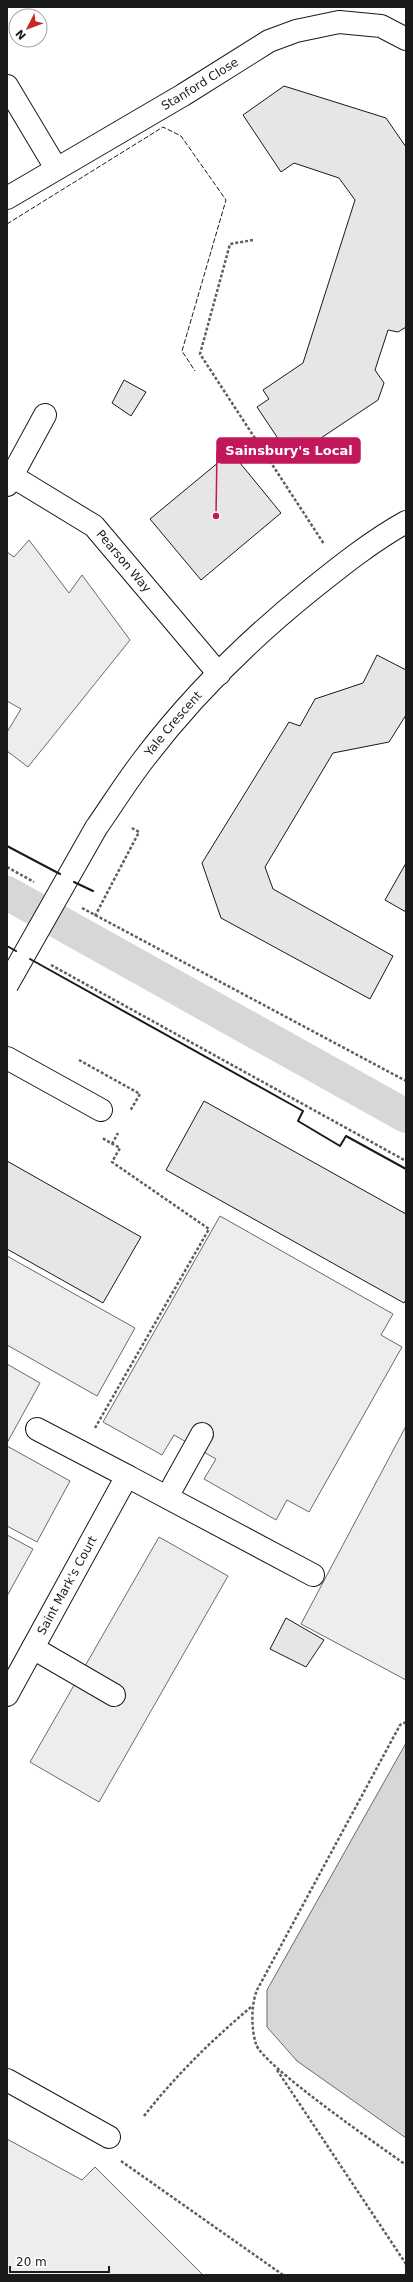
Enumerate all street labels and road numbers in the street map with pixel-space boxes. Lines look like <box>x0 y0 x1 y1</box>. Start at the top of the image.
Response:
street label: Stanford Close <box>159 55 241 113</box>
street label: Pearson Way <box>94 527 154 595</box>
street label: Yale Crescent <box>141 688 205 760</box>
street label: Saint Mark's Court <box>34 1533 100 1637</box>

